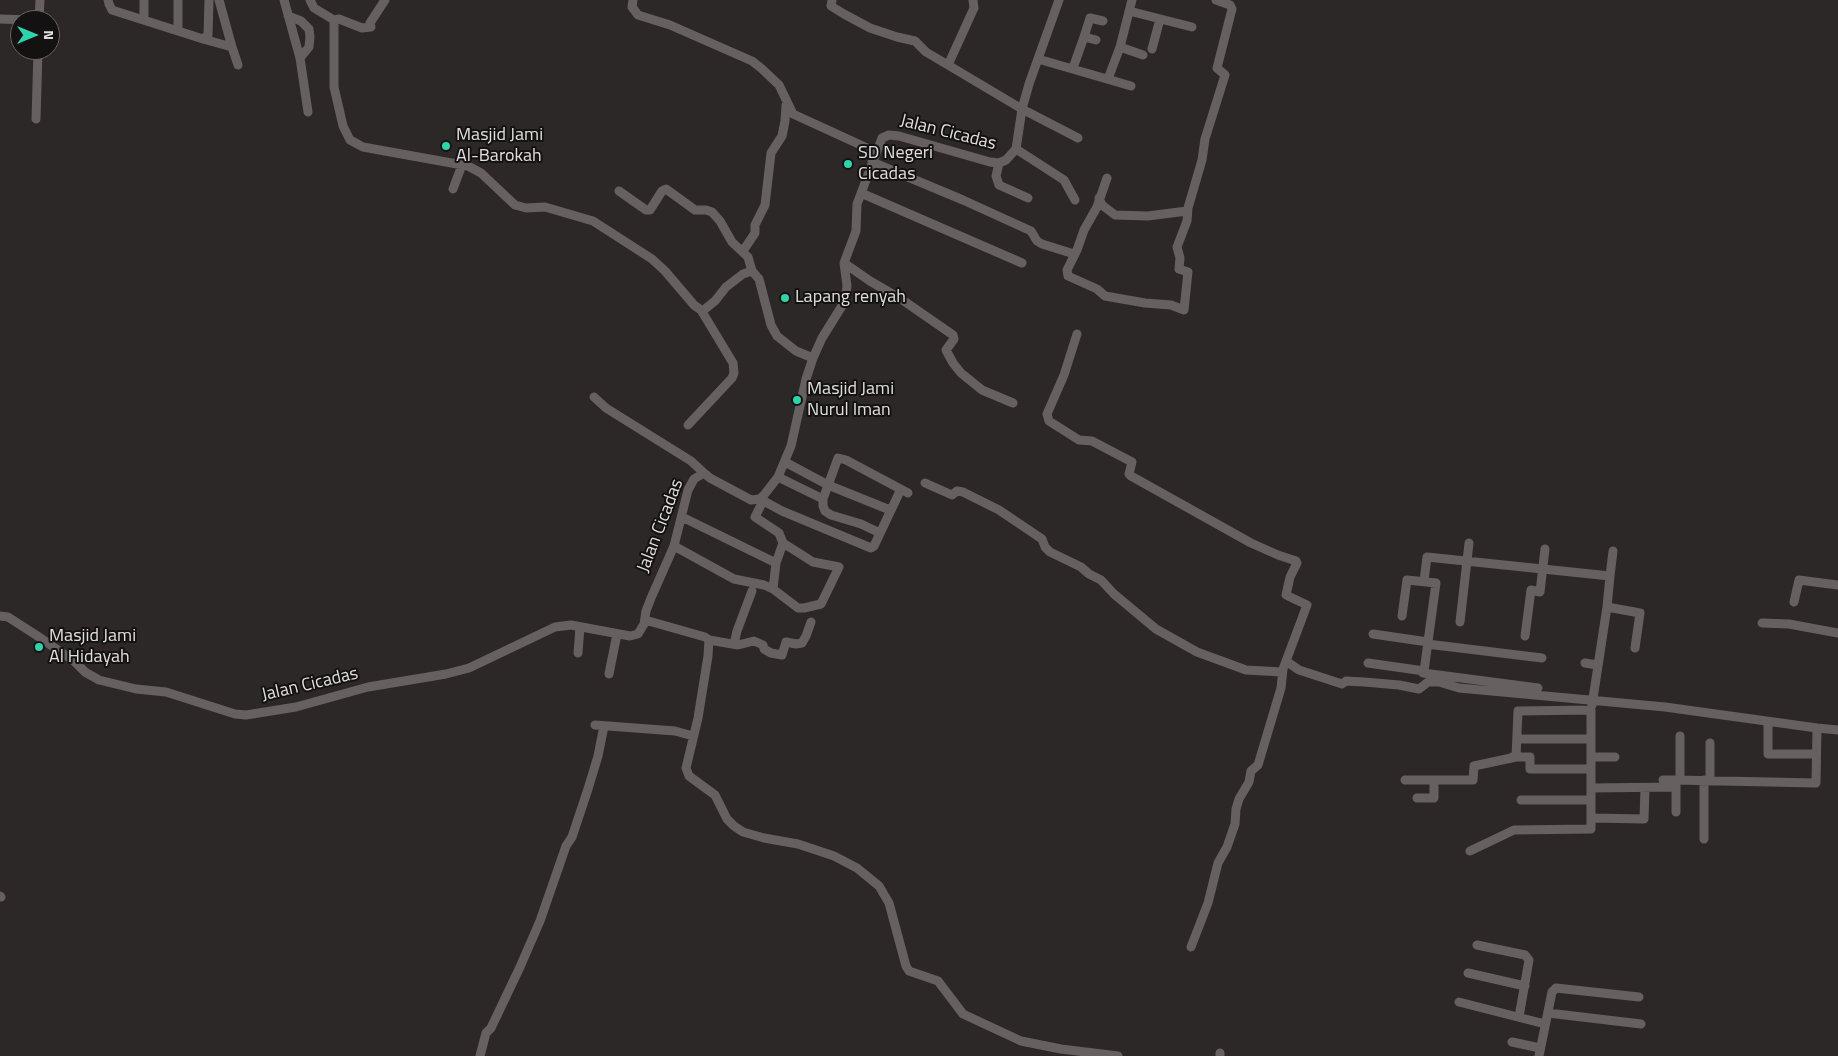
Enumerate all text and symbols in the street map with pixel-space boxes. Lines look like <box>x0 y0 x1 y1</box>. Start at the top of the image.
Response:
north arrow <box>10 10 60 60</box>
text: N <box>39 30 60 40</box>
street label: Jalan Cicadas <box>898 111 998 155</box>
place label: Masjid Jami Al-Barokah <box>456 125 543 168</box>
marker: Masjid Jami Al-Barokah <box>440 140 452 152</box>
place label: SD Negeri Cicadas <box>858 143 933 186</box>
marker: SD Negeri Cicadas <box>842 158 854 170</box>
place label: Lapang renyah <box>795 287 906 309</box>
marker: Lapang renyah <box>779 292 791 304</box>
place label: Masjid Jami Nurul Iman <box>807 379 894 422</box>
marker: Masjid Jami Nurul Iman <box>791 394 803 406</box>
street label: Jalan Cicadas <box>633 476 689 576</box>
place label: Masjid Jami Al Hidayah <box>49 626 136 669</box>
marker: Masjid Jami Al Hidayah <box>33 641 45 653</box>
street label: Jalan Cicadas <box>260 663 360 707</box>

